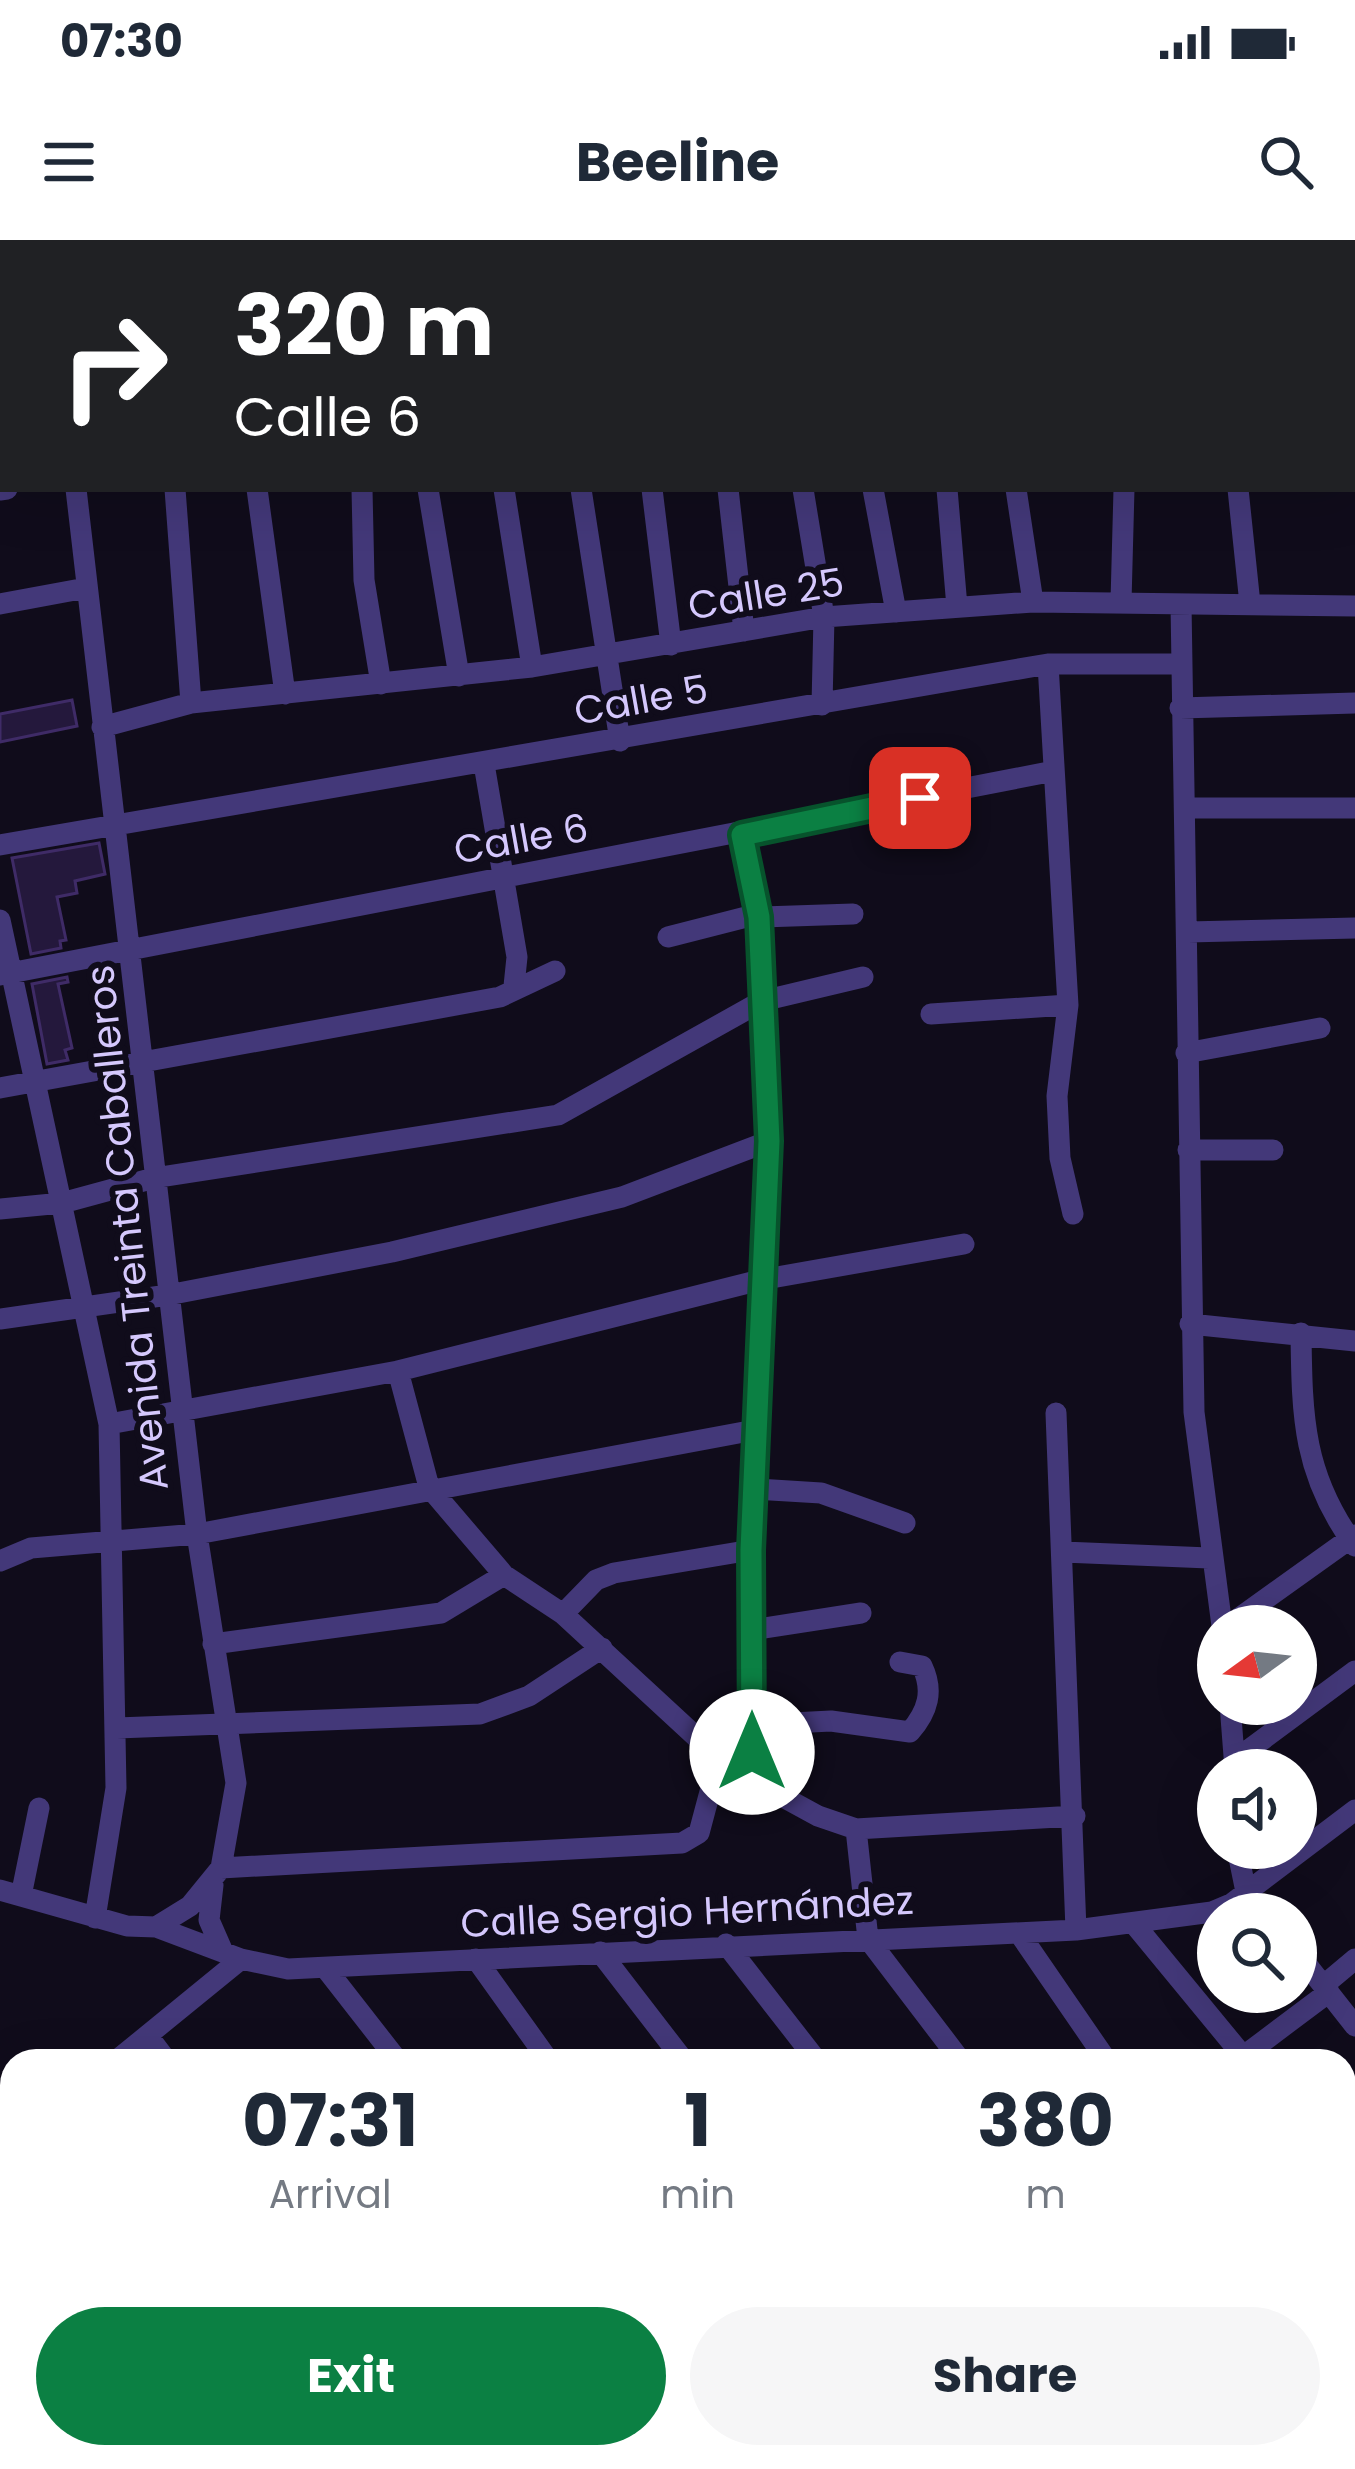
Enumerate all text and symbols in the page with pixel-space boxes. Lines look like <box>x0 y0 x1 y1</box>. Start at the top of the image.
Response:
text: 07:30 <box>60 10 183 73</box>
text: Beeline <box>576 124 779 200</box>
icon: menu <box>36 129 102 195</box>
icon: search <box>1253 129 1319 195</box>
text: 320 m <box>234 267 494 384</box>
icon: right <box>36 288 192 444</box>
text: Calle 6 <box>234 379 421 455</box>
street label: Calle 25 <box>684 555 848 633</box>
street label: Calle 5 <box>570 661 712 739</box>
pin <box>869 747 971 849</box>
icon: arrive <box>887 765 953 831</box>
street label: Calle 6 <box>450 800 592 878</box>
street label: Avenida Treinta Caballeros <box>72 963 182 1493</box>
north arrow <box>1197 1605 1317 1725</box>
map controls <box>1197 1605 1317 2013</box>
position arrow <box>689 1689 815 1815</box>
button: sound <box>1197 1749 1317 1869</box>
street label: Calle Sergio Hernández <box>459 1873 915 1951</box>
button: search <box>1197 1893 1317 2013</box>
text: 07:31 <box>242 2070 418 2171</box>
text: 1 <box>684 2070 711 2171</box>
text: 380 <box>977 2070 1114 2171</box>
text: Arrival <box>269 2167 392 2222</box>
text: min <box>660 2167 735 2222</box>
text: m <box>1025 2167 1066 2222</box>
button: Exit <box>36 2307 666 2445</box>
button: Share <box>690 2307 1320 2445</box>

